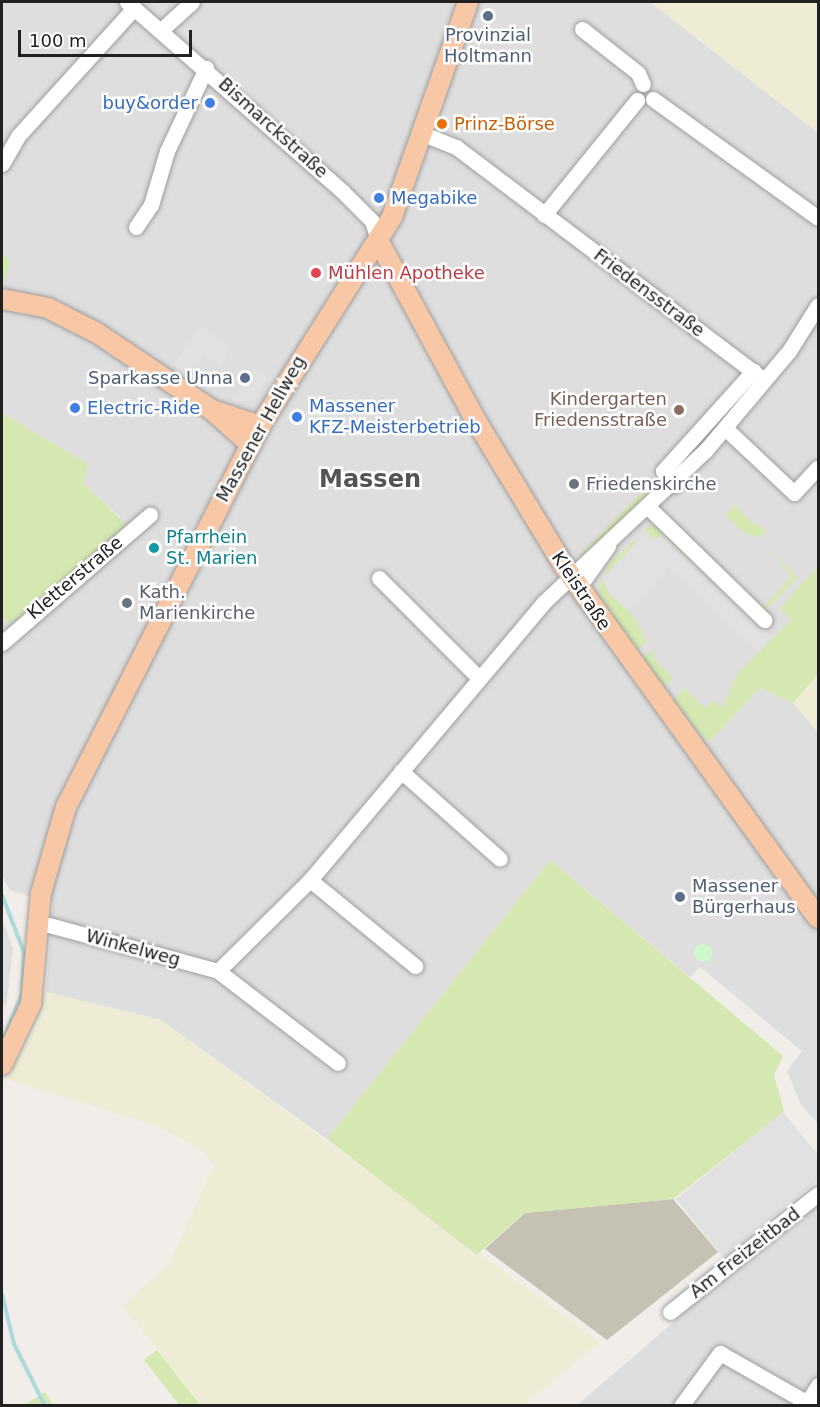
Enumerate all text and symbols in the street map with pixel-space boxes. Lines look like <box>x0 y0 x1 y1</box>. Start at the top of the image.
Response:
marker: Provinzial Holtmann <box>481 9 495 23</box>
scale bar <box>21 18 195 56</box>
place label: Provinzial Holtmann <box>444 25 532 68</box>
text: 100 m <box>29 30 87 51</box>
street label: Bismarckstraße <box>214 73 332 183</box>
place label: buy&order <box>102 92 198 114</box>
marker: buy&order <box>203 96 217 110</box>
place label: Prinz-Börse <box>454 113 555 135</box>
marker: Prinz-Börse <box>435 117 449 131</box>
place label: Megabike <box>391 187 477 209</box>
marker: Megabike <box>372 191 386 205</box>
street label: Friedensstraße <box>589 244 709 342</box>
place label: Mühlen Apotheke <box>328 262 485 284</box>
marker: Mühlen Apotheke <box>309 266 323 280</box>
street label: Massener Hellweg <box>212 352 310 506</box>
place label: Sparkasse Unna <box>88 367 233 389</box>
marker: Sparkasse Unna <box>238 371 252 385</box>
place label: Kindergarten Friedensstraße <box>534 389 667 432</box>
place label: Massener KFZ-Meisterbetrieb <box>309 396 481 438</box>
place label: Electric-Ride <box>87 397 200 419</box>
marker: Electric-Ride <box>68 401 82 415</box>
marker: Kindergarten Friedensstraße <box>672 403 686 417</box>
marker: Massener KFZ-Meisterbetrieb <box>290 410 304 424</box>
district label: Massen <box>319 466 421 494</box>
place label: Friedenskirche <box>586 473 717 495</box>
marker: Friedenskirche <box>567 477 581 491</box>
place label: Pfarrhein St. Marien <box>166 527 257 570</box>
street label: Kletterstraße <box>23 532 127 624</box>
marker: Pfarrhein St. Marien <box>147 541 161 555</box>
street label: Kleistraße <box>547 548 615 634</box>
place label: Kath. Marienkirche <box>139 582 255 624</box>
marker: Kath. Marienkirche <box>120 596 134 610</box>
place label: Massener Bürgerhaus <box>692 876 796 918</box>
marker: Massener Bürgerhaus <box>673 890 687 904</box>
street label: Winkelweg <box>83 925 183 971</box>
street label: Am Freizeitbad <box>685 1203 805 1303</box>

